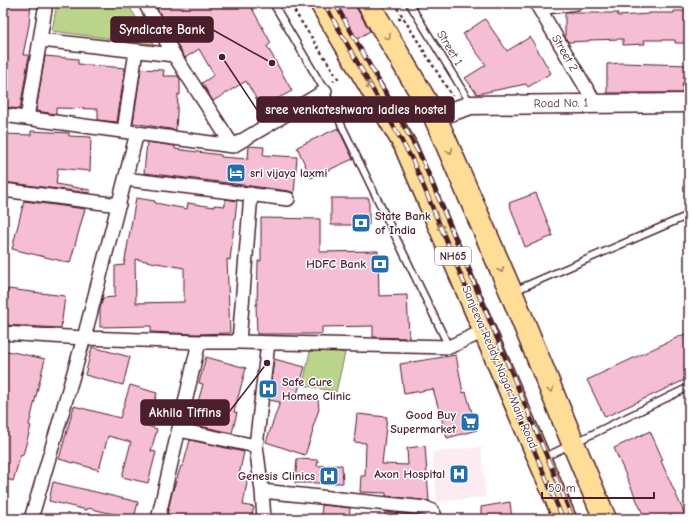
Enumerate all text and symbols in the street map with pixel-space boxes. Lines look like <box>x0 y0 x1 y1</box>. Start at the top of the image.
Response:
callout: Syndicate Bank <box>111 17 213 42</box>
text: Syndicate Bank <box>119 22 206 37</box>
street label: Street 1 <box>434 28 466 68</box>
street label: Street 2 <box>549 32 581 74</box>
one-way arrow <box>383 33 390 40</box>
one-way arrow <box>367 82 374 89</box>
street label: Road No. 1 <box>534 96 589 110</box>
callout: sree venkateshwara ladies hostel <box>257 97 454 122</box>
text: sree venkateshwara ladies hostel <box>265 102 447 117</box>
one-way arrow <box>445 147 453 154</box>
hotel icon: sri vijaya laxmi <box>225 162 247 184</box>
place label: sri vijaya laxmi <box>250 166 327 180</box>
place label: State Bank of India <box>375 209 431 237</box>
bank icon: State Bank of India <box>350 212 372 234</box>
one-way arrow <box>436 222 444 229</box>
road number: NH65 <box>435 247 471 265</box>
bank icon: HDFC Bank <box>369 253 391 275</box>
place label: HDFC Bank <box>306 257 366 271</box>
one-way arrow <box>496 266 504 273</box>
street label: Sanjeeva Reddy Nagar Main Road <box>459 284 541 450</box>
place label: Safe Cure Homeo Clinic <box>282 375 351 403</box>
hospital icon: Safe Cure Homeo Clinic <box>257 378 279 400</box>
one-way arrow <box>546 387 554 394</box>
callout: Akhila Tiffins <box>141 400 229 425</box>
text: Akhila Tiffins <box>149 405 221 420</box>
place label: Good Buy Supermarket <box>390 408 457 436</box>
supermarket icon: Good Buy Supermarket <box>459 411 481 433</box>
hospital icon: Axon Hospital <box>448 463 470 485</box>
hospital icon: Genesis Clinics <box>318 465 340 487</box>
place label: Axon Hospital <box>374 467 445 481</box>
place label: Genesis Clinics <box>238 469 315 483</box>
scale bar <box>542 474 654 500</box>
text: 50 m <box>548 481 576 495</box>

